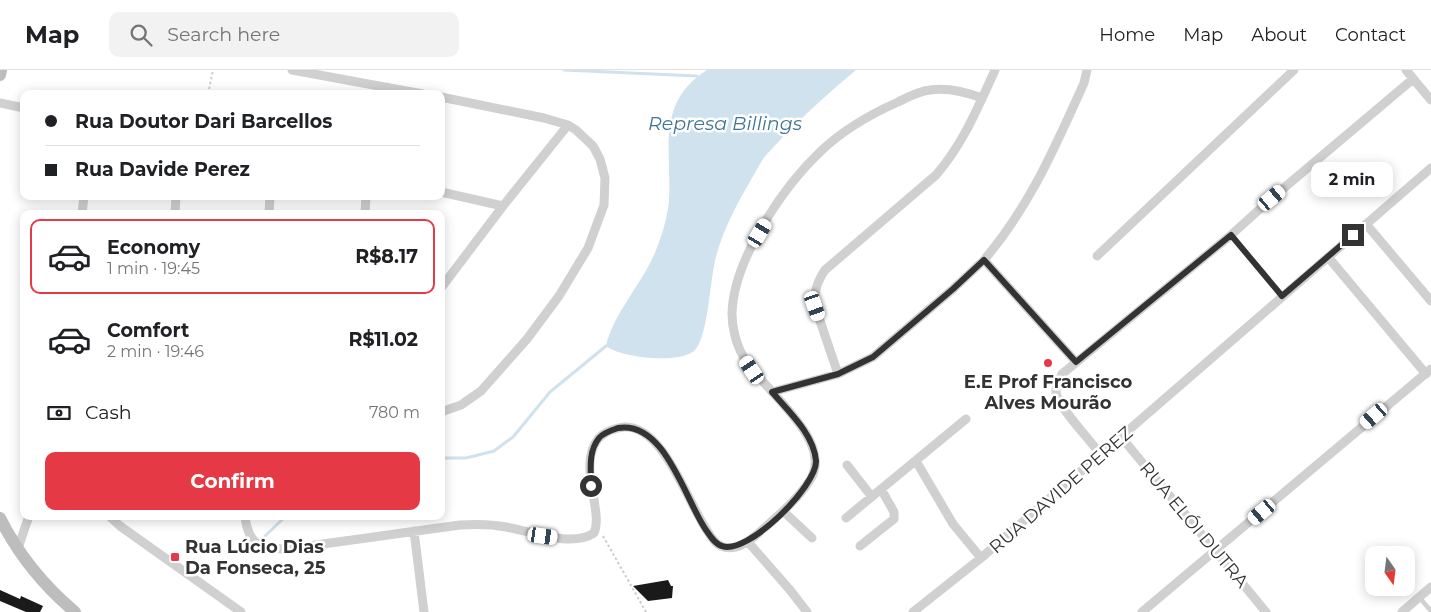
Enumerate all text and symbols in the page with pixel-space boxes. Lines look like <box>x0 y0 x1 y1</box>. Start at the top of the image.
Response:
search box <box>109 12 459 57</box>
text: Map <box>25 20 79 49</box>
icon: search <box>127 21 155 49</box>
text: Search here <box>167 23 280 46</box>
text: Home <box>1099 24 1155 46</box>
text: Map <box>1183 24 1223 46</box>
text: About <box>1251 24 1307 46</box>
text: Contact <box>1335 24 1406 46</box>
text: Rua Doutor Dari Barcellos <box>75 110 332 133</box>
water label: Represa Billings <box>648 112 802 135</box>
text: Rua Davide Perez <box>75 158 250 181</box>
callout: 2 min <box>1312 162 1394 198</box>
text: 2 min <box>1329 170 1375 189</box>
car <box>1255 183 1288 213</box>
car <box>745 216 774 250</box>
route end <box>1342 224 1364 246</box>
icon: car <box>47 234 92 279</box>
text: Economy <box>107 236 200 259</box>
text: R$8.17 <box>355 245 418 268</box>
text: 1 min · 19:45 <box>107 259 200 278</box>
car <box>803 289 826 323</box>
icon: car <box>47 317 92 362</box>
text: Comfort <box>107 319 189 342</box>
text: R$11.02 <box>348 328 418 351</box>
text: 2 min · 19:46 <box>107 342 204 361</box>
car <box>737 353 766 387</box>
marker: E.E Prof Francisco Alves Mourão <box>1042 357 1054 369</box>
place label: E.E Prof Francisco Alves Mourão <box>964 371 1132 414</box>
icon: cash <box>45 399 73 427</box>
car <box>1357 400 1390 432</box>
text: Cash <box>85 401 132 424</box>
text: 780 m <box>369 403 420 422</box>
street label: RUA DAVIDE PEREZ <box>985 422 1137 558</box>
button: Confirm <box>45 452 420 510</box>
street label: RUA ELÓI DUTRA <box>1135 458 1253 592</box>
route start <box>580 475 602 497</box>
car <box>1245 497 1278 527</box>
car <box>527 526 558 546</box>
place label: Rua Lúcio Dias Da Fonseca, 25 <box>185 536 326 579</box>
north arrow <box>1365 546 1415 596</box>
map controls <box>1365 546 1415 596</box>
marker: Rua Lúcio Dias Da Fonseca, 25 <box>169 551 181 563</box>

